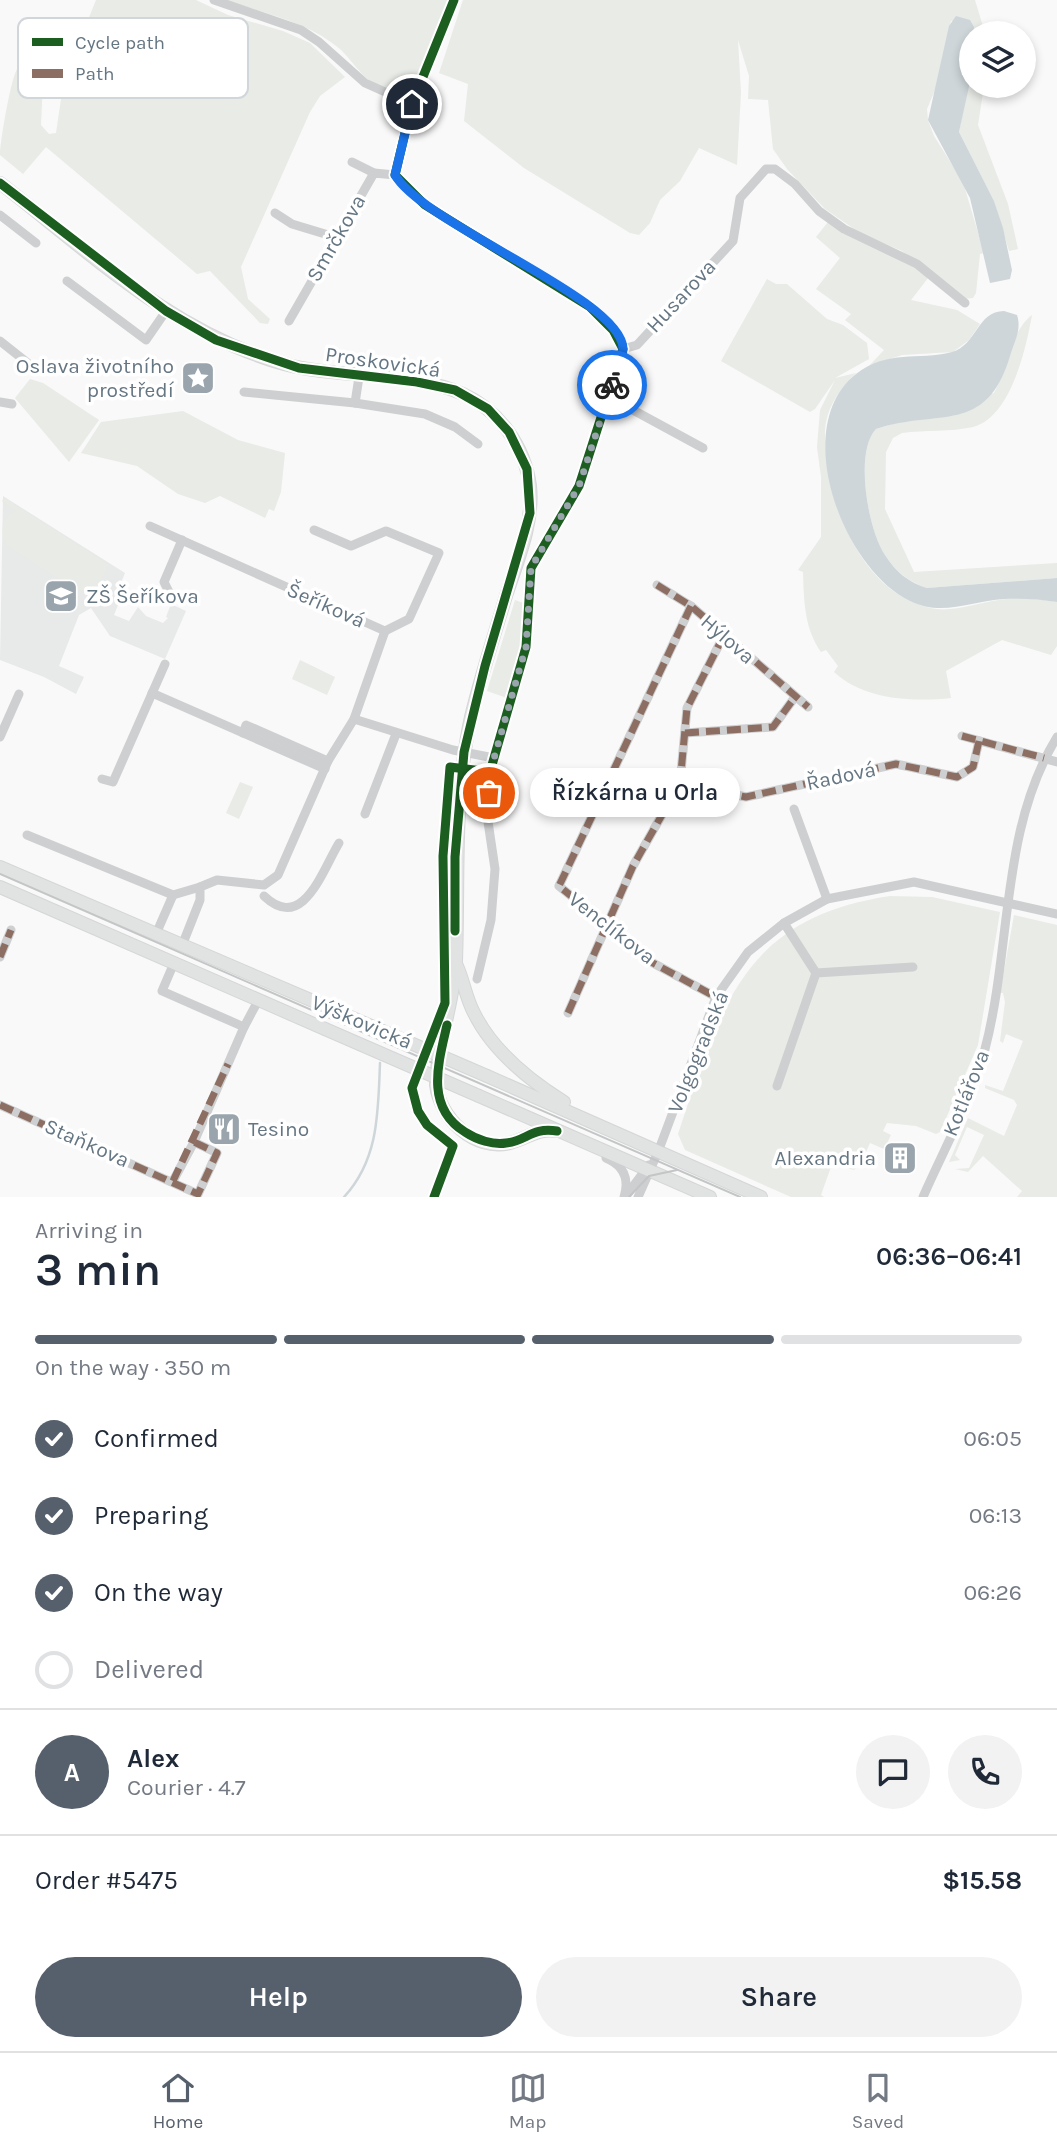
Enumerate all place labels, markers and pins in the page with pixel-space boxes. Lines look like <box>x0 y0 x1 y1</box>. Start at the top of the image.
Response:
pin <box>382 74 442 134</box>
place label: Oslava životního prostředí <box>16 354 175 402</box>
place icon: Oslava životního prostředí <box>179 359 217 397</box>
school or university icon: ZŠ Šeříkova <box>42 577 80 615</box>
place label: ZŠ Šeříkova <box>86 584 199 608</box>
pin <box>459 763 519 823</box>
callout: Řízkárna u Orla <box>531 768 741 818</box>
restaurant icon: Tesino <box>205 1110 243 1148</box>
place label: Tesino <box>248 1117 309 1141</box>
building icon: Alexandria <box>881 1139 919 1177</box>
place label: Alexandria <box>774 1146 876 1170</box>

